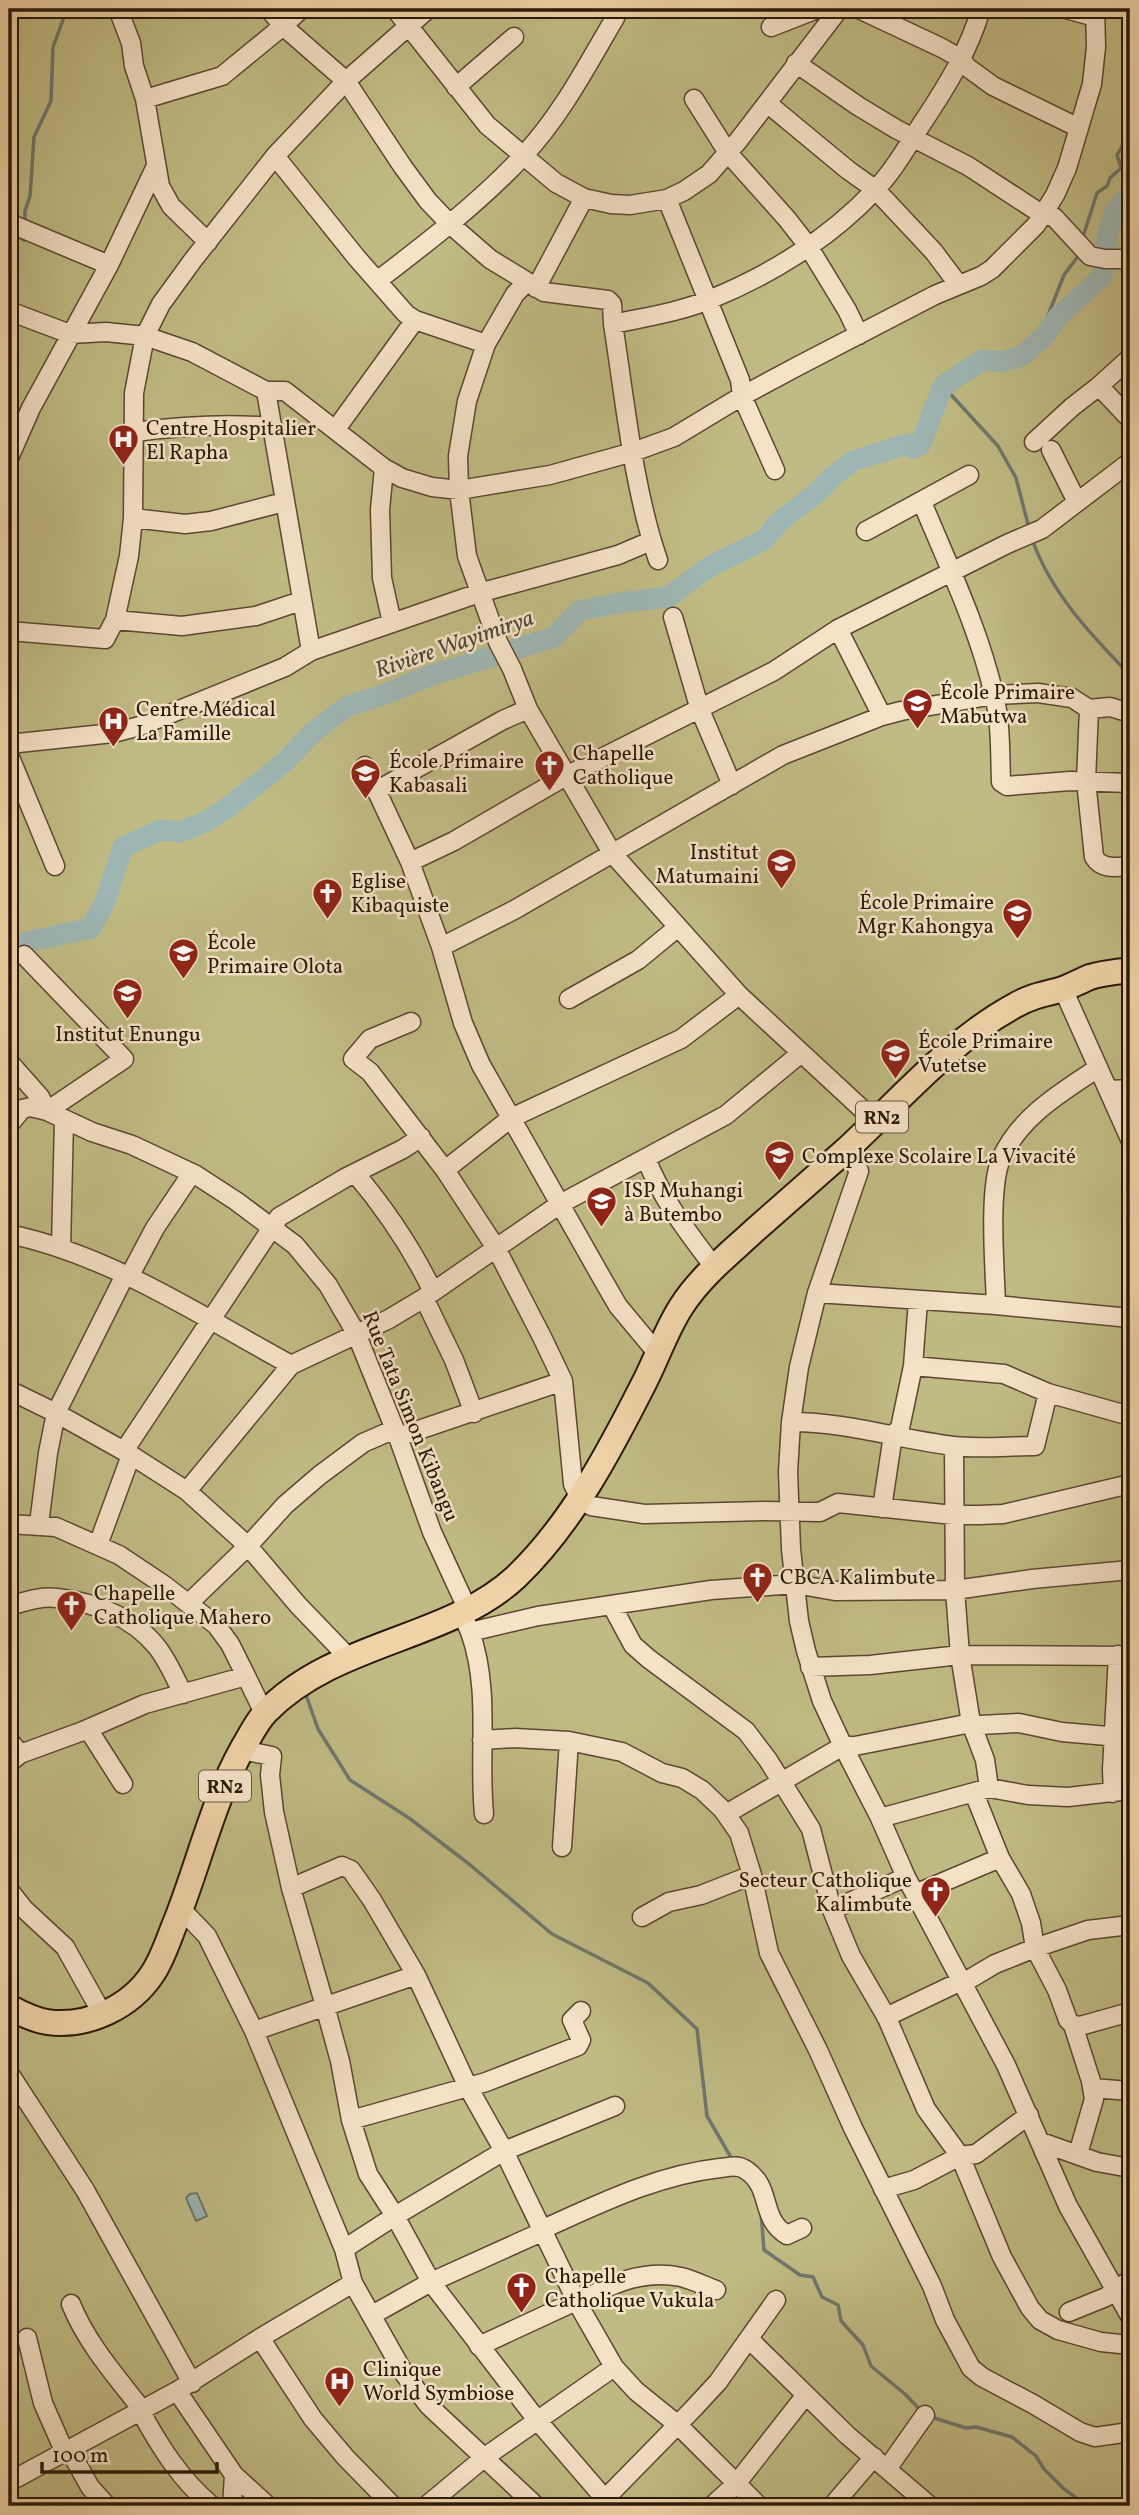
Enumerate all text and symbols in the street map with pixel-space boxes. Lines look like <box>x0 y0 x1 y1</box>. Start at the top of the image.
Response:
place label: Centre Hospitalier El Rapha <box>146 415 316 468</box>
hospital icon: Centre Hospitalier El Rapha <box>106 423 140 467</box>
water label: Rivière Wayimirya <box>371 603 539 687</box>
place label: École Primaire Mabutwa <box>940 679 1075 732</box>
school or university icon: École Primaire Mabutwa <box>900 687 934 731</box>
place label: Centre Médical La Famille <box>136 696 276 749</box>
hospital icon: Centre Médical La Famille <box>96 704 130 748</box>
place label: Chapelle Catholique <box>573 740 674 793</box>
place label: École Primaire Kabasali <box>389 748 524 801</box>
church icon: Chapelle Catholique <box>533 748 567 792</box>
school or university icon: École Primaire Kabasali <box>349 756 383 800</box>
place label: Institut Matumaini <box>656 839 759 892</box>
school or university icon: Institut Matumaini <box>765 847 799 891</box>
place label: Eglise Kibaquiste <box>351 868 449 921</box>
church icon: Eglise Kibaquiste <box>311 876 345 920</box>
place label: École Primaire Mgr Kahongya <box>857 889 994 942</box>
school or university icon: École Primaire Mgr Kahongya <box>1000 897 1034 941</box>
place label: École Primaire Olota <box>207 929 343 982</box>
school or university icon: École Primaire Olota <box>167 937 201 981</box>
school or university icon: Institut Enungu <box>111 977 145 1021</box>
place label: Institut Enungu <box>55 1021 201 1050</box>
place label: École Primaire Vutetse <box>918 1028 1053 1081</box>
school or university icon: École Primaire Vutetse <box>878 1036 912 1080</box>
road number: RN2 <box>856 1102 908 1133</box>
school or university icon: Complexe Scolaire La Vivacité <box>762 1139 796 1183</box>
place label: Complexe Scolaire La Vivacité <box>802 1143 1076 1172</box>
place label: ISP Muhangi à Butembo <box>624 1177 743 1230</box>
school or university icon: ISP Muhangi à Butembo <box>584 1185 618 1229</box>
street label: Rue Tata Simon Kibangu <box>354 1307 465 1526</box>
church icon: CBCA Kalimbute <box>740 1560 774 1604</box>
place label: CBCA Kalimbute <box>780 1564 935 1593</box>
place label: Chapelle Catholique Mahero <box>94 1580 271 1633</box>
church icon: Chapelle Catholique Mahero <box>54 1588 88 1632</box>
road number: RN2 <box>199 1770 251 1801</box>
place label: Secteur Catholique Kalimbute <box>739 1867 912 1920</box>
church icon: Secteur Catholique Kalimbute <box>918 1875 952 1919</box>
place label: Chapelle Catholique Vukula <box>545 2263 714 2316</box>
church icon: Chapelle Catholique Vukula <box>505 2271 539 2315</box>
place label: Clinique World Symbiose <box>363 2356 514 2409</box>
hospital icon: Clinique World Symbiose <box>323 2364 357 2408</box>
scale bar <box>42 2431 217 2475</box>
text: 100 m <box>52 2442 109 2471</box>

